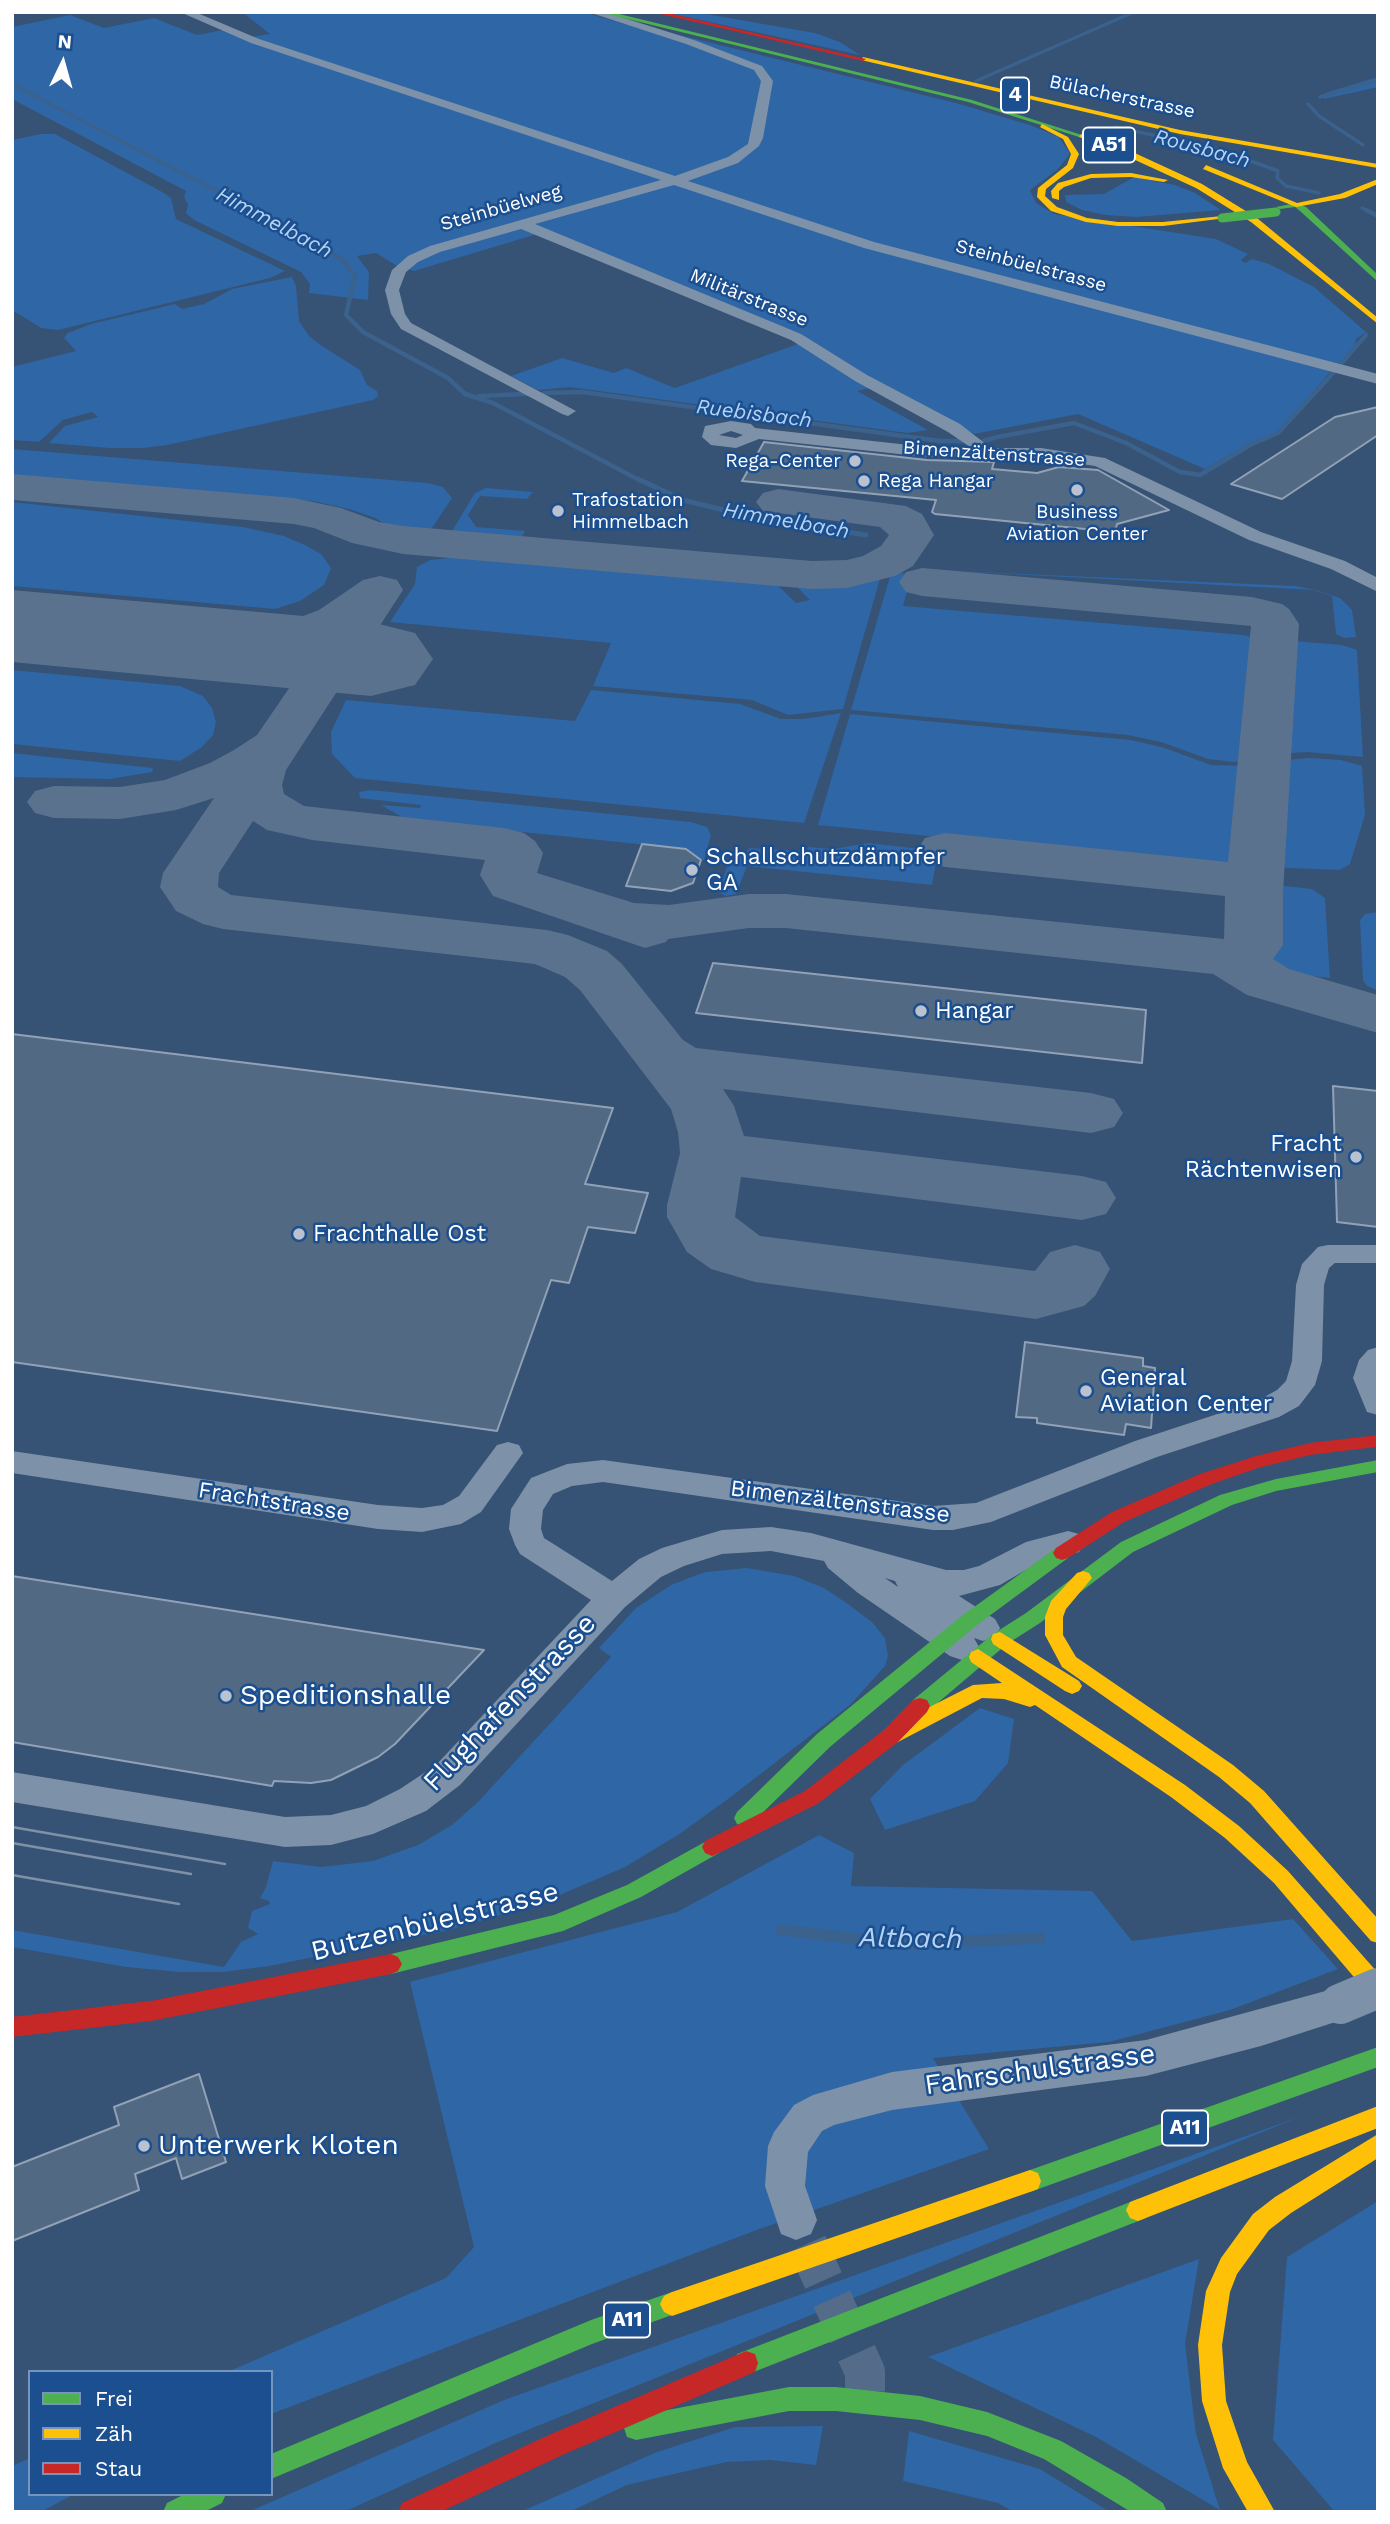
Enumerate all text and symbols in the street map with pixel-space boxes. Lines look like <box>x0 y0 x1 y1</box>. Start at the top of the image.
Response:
north arrow <box>28 28 98 98</box>
text: N <box>57 30 73 54</box>
street label: Bülacherstrasse <box>1047 70 1197 124</box>
road number: 4 <box>1001 78 1029 112</box>
water label: Rousbach <box>1151 124 1253 174</box>
road number: A51 <box>1083 128 1135 162</box>
street label: Steinbüelweg <box>438 180 564 236</box>
water label: Himmelbach <box>212 182 336 264</box>
street label: Steinbüelstrasse <box>953 235 1109 297</box>
street label: Militärstrasse <box>687 264 811 332</box>
water label: Ruebisbach <box>695 394 813 434</box>
street label: Bimenzältenstrasse <box>902 436 1086 472</box>
place label: Rega-Center <box>725 450 841 472</box>
marker: Rega-Center <box>847 453 863 469</box>
place label: Rega Hangar <box>878 470 994 492</box>
marker: Rega Hangar <box>856 473 872 489</box>
marker: Business Aviation Center <box>1069 482 1085 498</box>
place label: Trafostation Himmelbach <box>572 489 689 533</box>
water label: Himmelbach <box>721 497 851 545</box>
place label: Business Aviation Center <box>1006 501 1148 545</box>
marker: Trafostation Himmelbach <box>550 503 566 519</box>
place label: Schallschutzdämpfer GA <box>706 843 945 897</box>
marker: Schallschutzdämpfer GA <box>684 862 700 878</box>
place label: Hangar <box>935 997 1014 1025</box>
marker: Hangar <box>913 1003 929 1019</box>
place label: Fracht Rächtenwisen <box>1185 1130 1342 1184</box>
marker: Fracht Rächtenwisen <box>1348 1149 1364 1165</box>
place label: Frachthalle Ost <box>313 1220 486 1248</box>
marker: Frachthalle Ost <box>291 1226 307 1242</box>
place label: General Aviation Center <box>1100 1364 1272 1418</box>
marker: General Aviation Center <box>1078 1383 1094 1399</box>
street label: Bimenzältenstrasse <box>729 1475 951 1529</box>
street label: Frachtstrasse <box>196 1476 352 1528</box>
street label: Flughafenstrasse <box>417 1607 603 1799</box>
place label: Speditionshalle <box>240 1679 451 1713</box>
marker: Speditionshalle <box>218 1688 234 1704</box>
street label: Butzenbüelstrasse <box>308 1875 562 1969</box>
water label: Altbach <box>859 1921 963 1957</box>
street label: Fahrschulstrasse <box>923 2037 1157 2103</box>
road number: A11 <box>1162 2110 1208 2146</box>
place label: Unterwerk Kloten <box>158 2129 399 2163</box>
marker: Unterwerk Kloten <box>136 2138 152 2154</box>
road number: A11 <box>604 2302 650 2338</box>
legend <box>28 2370 273 2496</box>
text: Frei <box>95 2386 133 2411</box>
text: Zäh <box>95 2421 133 2446</box>
text: Stau <box>95 2456 142 2481</box>

